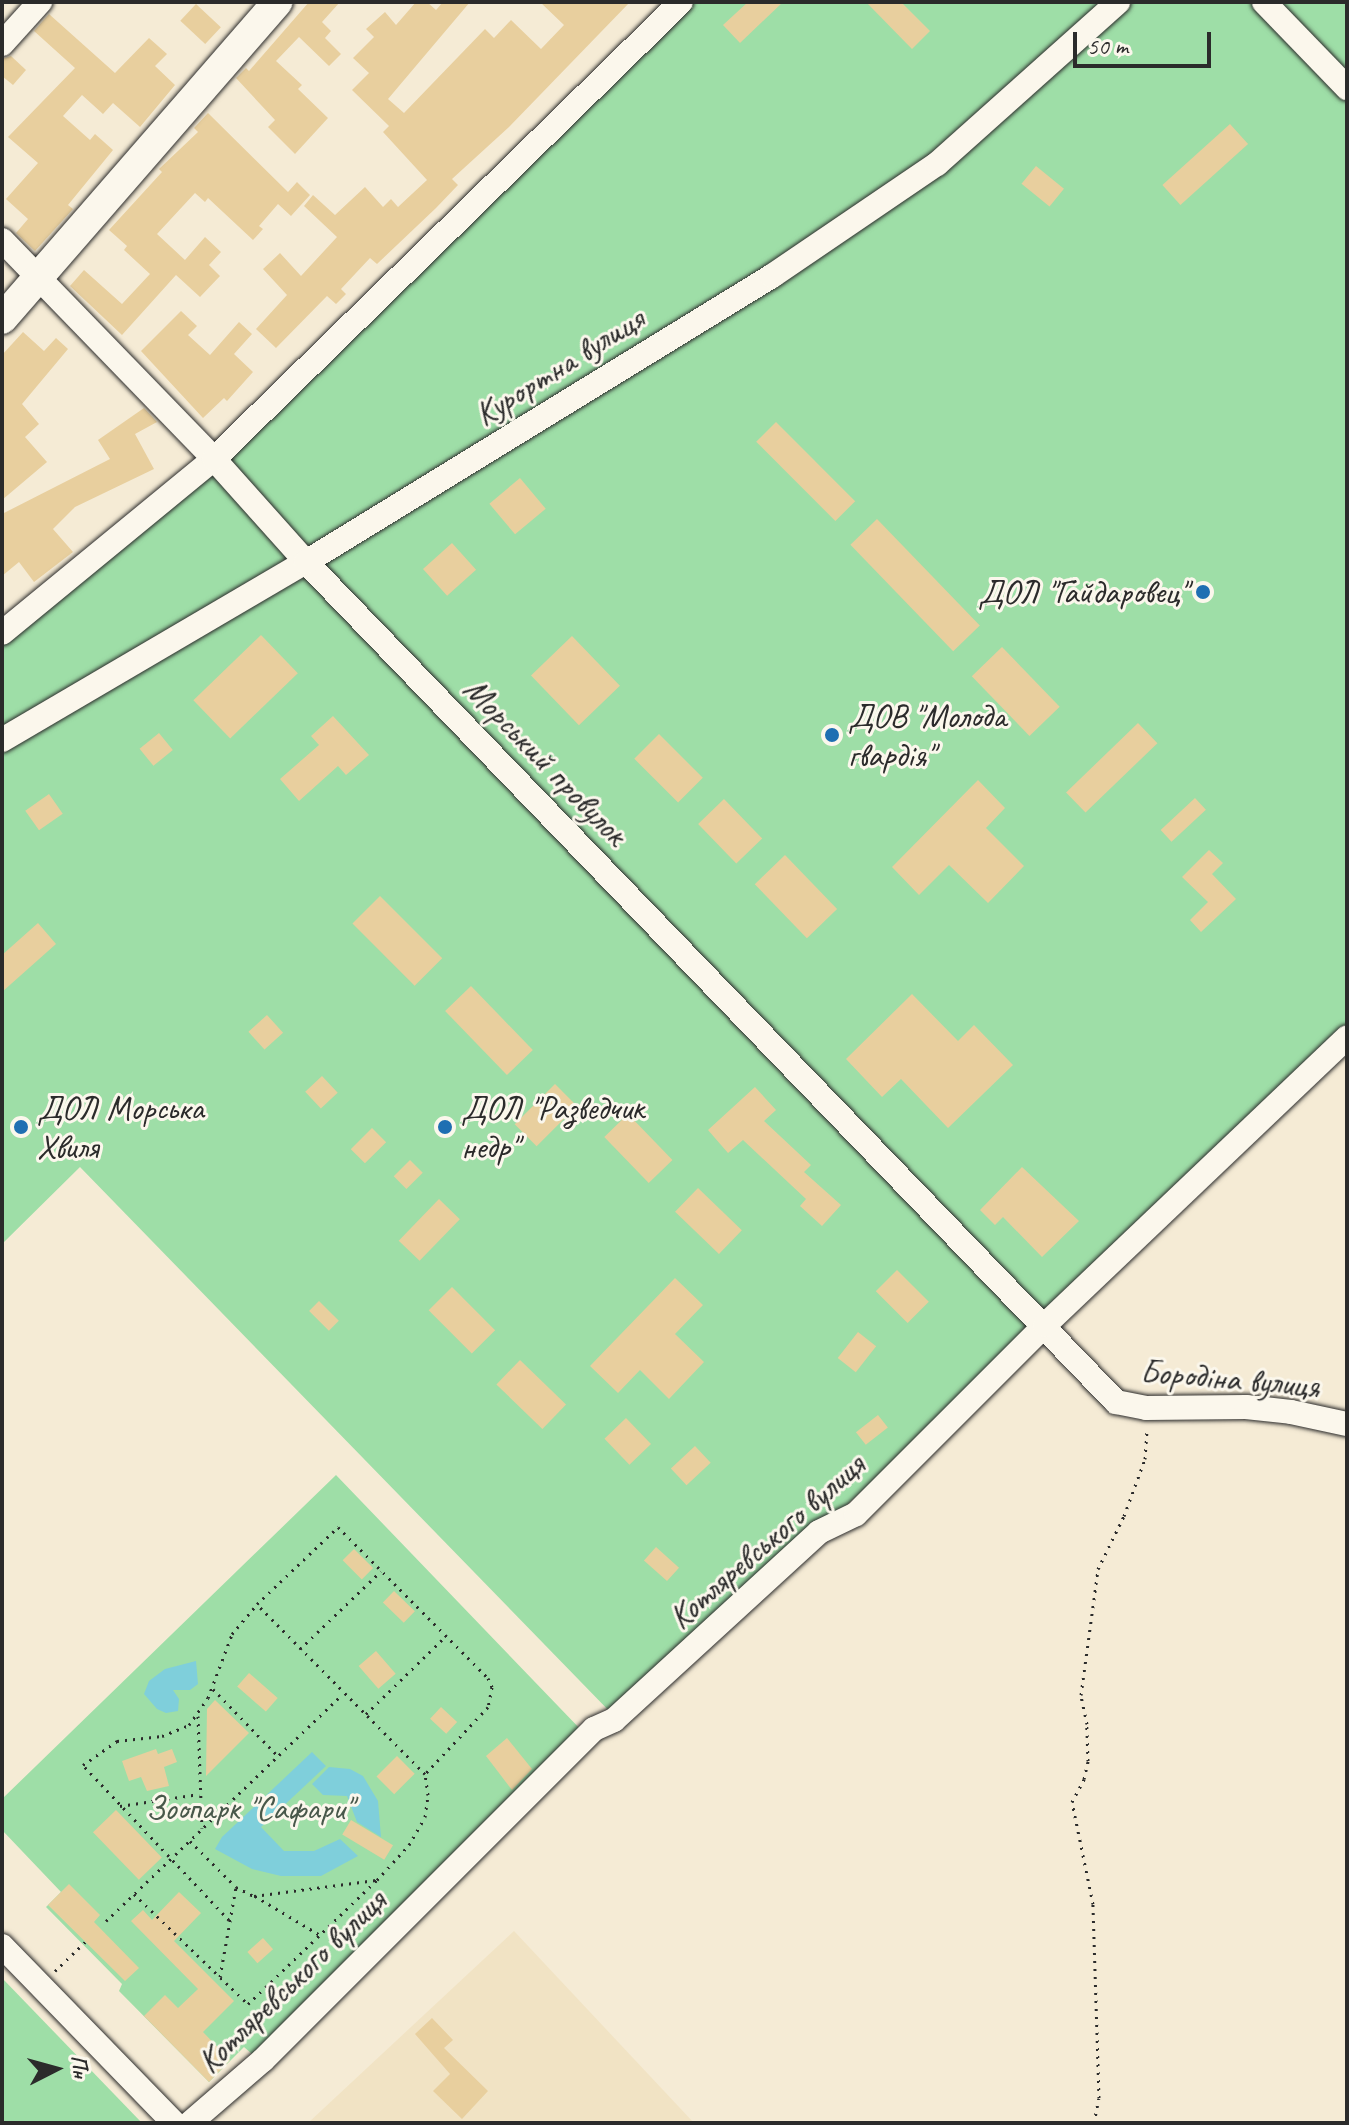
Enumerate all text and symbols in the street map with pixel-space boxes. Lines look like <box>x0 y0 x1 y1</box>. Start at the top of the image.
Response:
scale bar <box>1077 16 1215 66</box>
text: 50 m <box>1087 31 1128 61</box>
street label: Курортна вулиця <box>467 298 651 434</box>
place label: ДОЛ "Гайдаровец" <box>978 572 1187 612</box>
marker: ДОЛ "Гайдаровец" <box>1194 583 1212 601</box>
street label: Морський провулок <box>456 668 636 854</box>
place label: ДОВ "Молода гвардія" <box>848 695 1006 774</box>
marker: ДОВ "Молода гвардія" <box>823 726 841 744</box>
place label: ДОЛ Морська Хвиля <box>37 1087 204 1166</box>
place label: ДОЛ "Разведчик недр" <box>461 1087 644 1166</box>
marker: ДОЛ Морська Хвиля <box>12 1118 30 1136</box>
marker: ДОЛ "Разведчик недр" <box>436 1118 454 1136</box>
street label: Бородіна вулиця <box>1138 1350 1322 1406</box>
street label: Котляревського вулиця <box>659 1444 873 1638</box>
park label: Зоопарк "Сафари" <box>146 1788 352 1828</box>
street label: Котляревського вулиця <box>188 1880 394 2082</box>
north arrow <box>16 2029 96 2109</box>
text: Пн <box>65 2054 95 2079</box>

